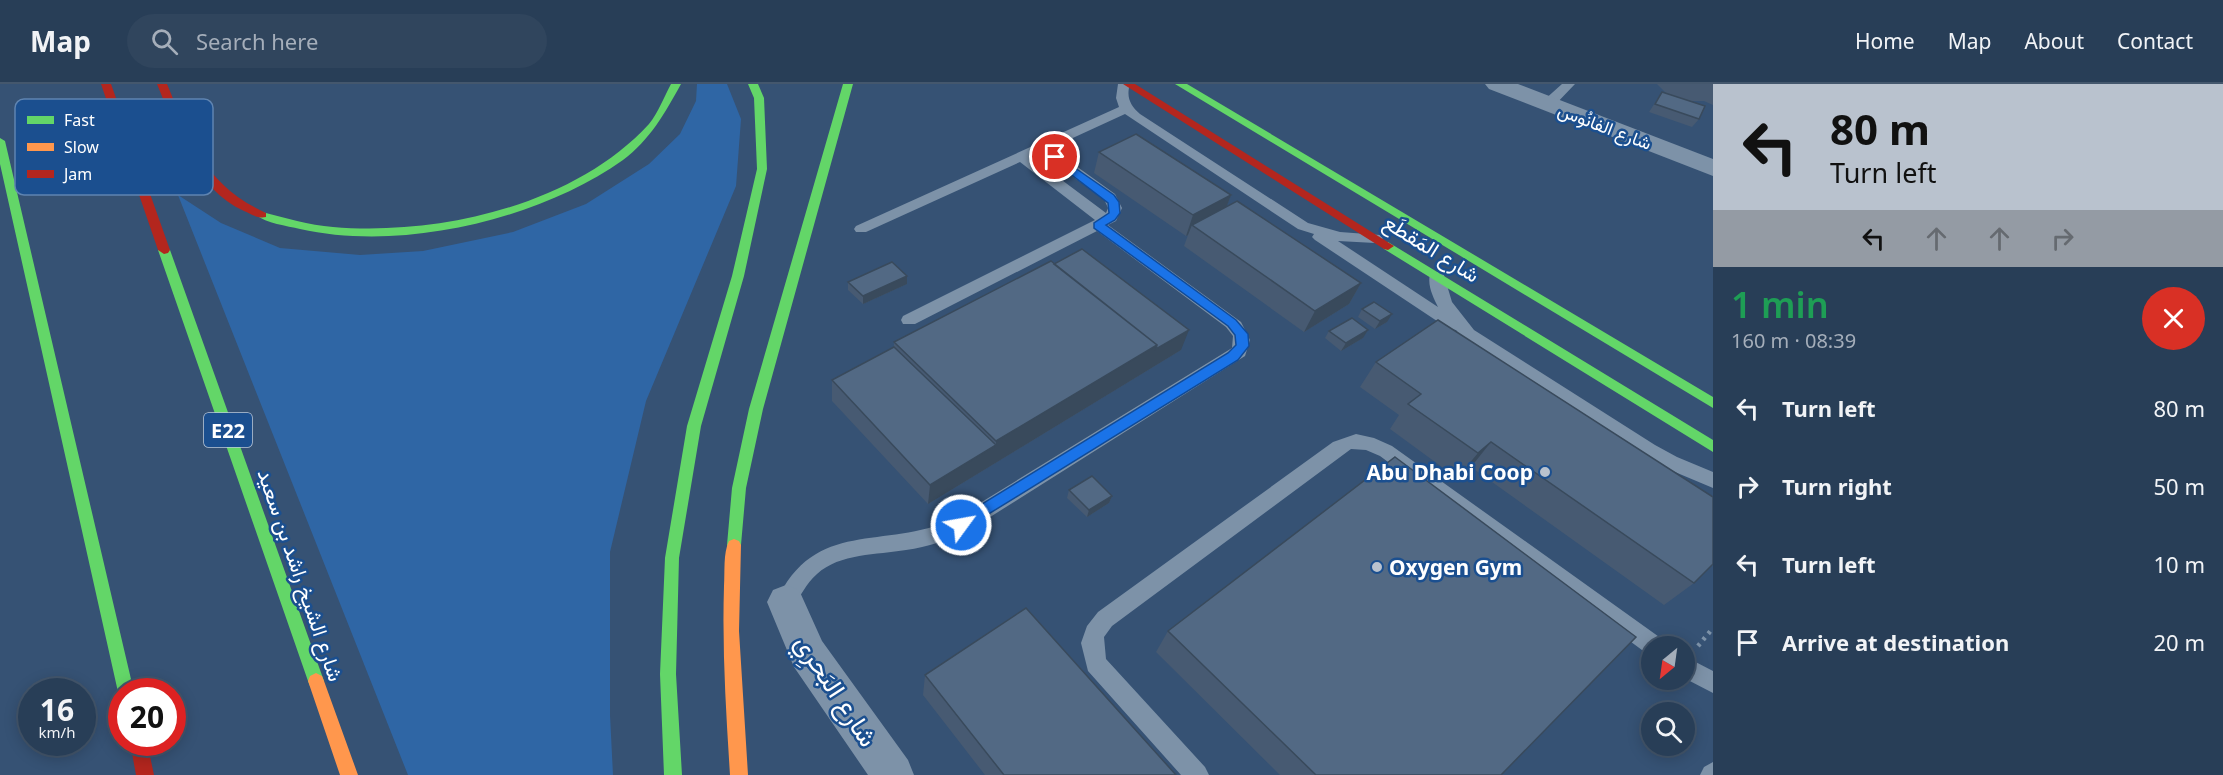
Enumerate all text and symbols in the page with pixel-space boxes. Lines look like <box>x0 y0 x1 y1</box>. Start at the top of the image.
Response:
search box <box>127 14 547 68</box>
text: Map <box>30 22 91 60</box>
icon: search <box>148 25 181 58</box>
text: Search here <box>196 26 318 56</box>
text: Home <box>1855 27 1915 55</box>
text: Map <box>1948 27 1991 55</box>
text: About <box>2024 27 2084 55</box>
text: Contact <box>2117 27 2193 55</box>
street label: شارع الفانُوس <box>1554 97 1655 156</box>
legend <box>15 99 213 195</box>
text: 80 m <box>1830 100 1930 157</box>
icon: left <box>1731 108 1809 186</box>
text: Fast <box>64 109 95 131</box>
pin <box>1029 131 1080 182</box>
text: Slow <box>64 136 99 158</box>
icon: arrive <box>1038 140 1071 173</box>
text: Turn left <box>1830 154 1936 191</box>
text: Jam <box>62 163 92 185</box>
street label: شارع المَقطَع <box>1378 208 1485 289</box>
icon: left <box>1857 222 1890 255</box>
icon: ahead <box>1920 222 1953 255</box>
icon: ahead <box>1983 222 2016 255</box>
icon: right <box>2046 222 2079 255</box>
text: 1 min <box>1731 280 1829 329</box>
button: close <box>2142 287 2205 350</box>
text: 160 m · 08:39 <box>1731 327 1856 354</box>
icon: left <box>1731 392 1764 425</box>
text: Turn left <box>1782 393 1876 423</box>
text: 80 m <box>2154 393 2205 423</box>
road number: E22 <box>204 413 252 447</box>
place label: Abu Dhabi Coop <box>1366 458 1533 486</box>
street label: شارع الشيخ راشد بن سعيد <box>251 465 351 685</box>
marker: Abu Dhabi Coop <box>1538 465 1552 479</box>
icon: right <box>1731 470 1764 503</box>
text: Turn right <box>1782 471 1892 501</box>
text: 50 m <box>2154 471 2205 501</box>
position arrow <box>929 493 993 557</box>
icon: left <box>1731 548 1764 581</box>
text: Turn left <box>1782 549 1876 579</box>
text: 10 m <box>2154 549 2205 579</box>
place label: Oxygen Gym <box>1389 553 1522 581</box>
marker: Oxygen Gym <box>1370 560 1384 574</box>
icon: arrive <box>1731 626 1764 659</box>
street label: شارع البَحرِي <box>784 627 887 756</box>
text: Arrive at destination <box>1782 627 2009 657</box>
text: 20 m <box>2154 627 2205 657</box>
north arrow <box>1641 636 1695 690</box>
map controls <box>1641 636 1695 756</box>
speed limit sign: 20 <box>108 678 186 756</box>
text: 16 <box>40 689 74 730</box>
button: search <box>1641 702 1695 756</box>
text: km/h <box>39 722 75 742</box>

